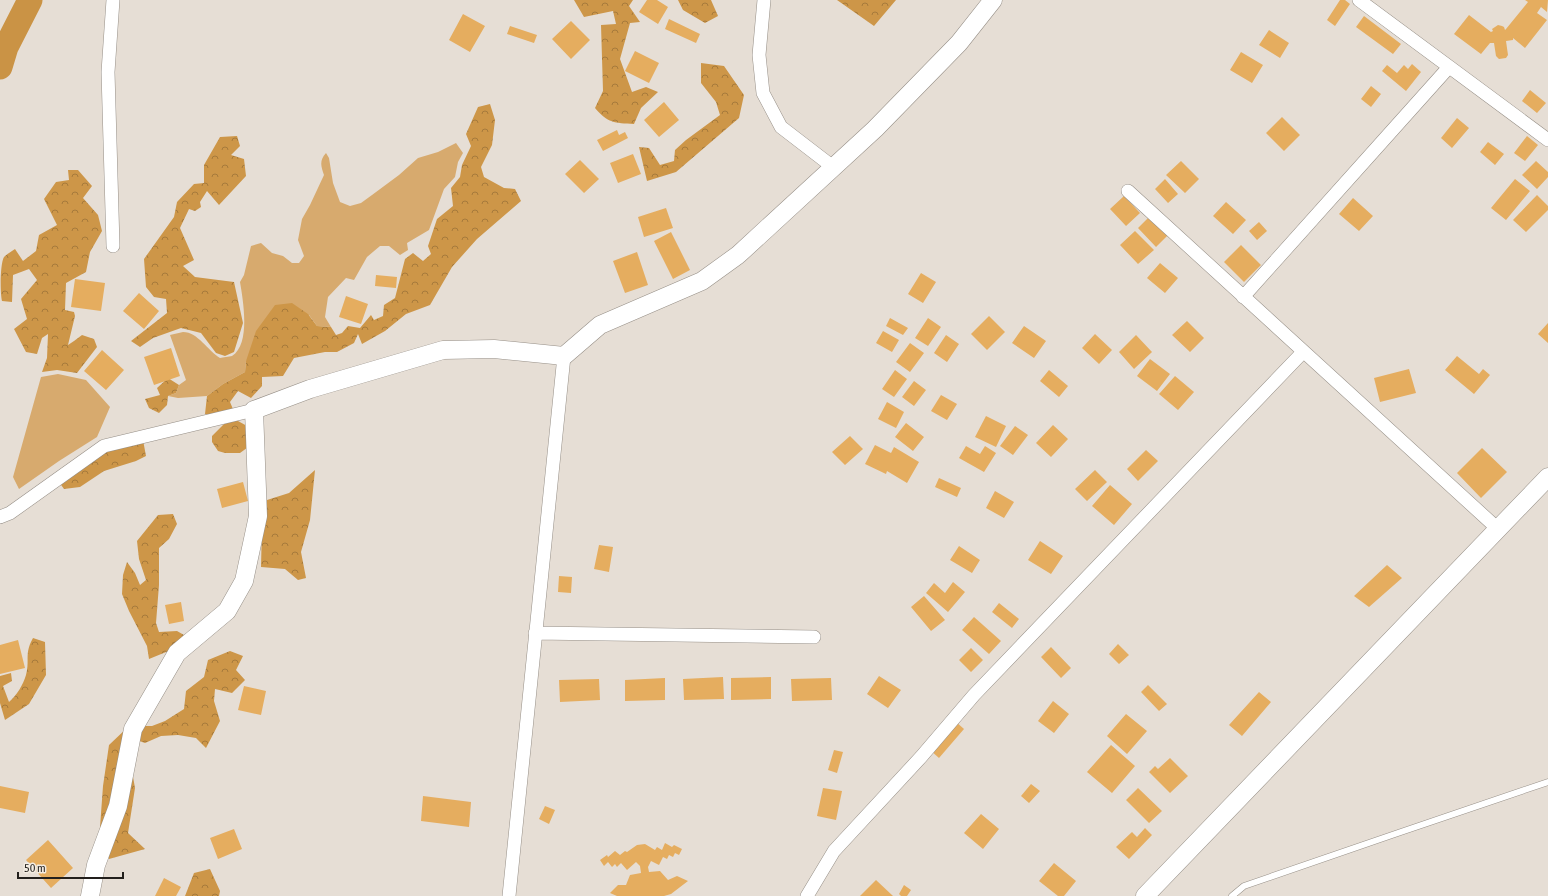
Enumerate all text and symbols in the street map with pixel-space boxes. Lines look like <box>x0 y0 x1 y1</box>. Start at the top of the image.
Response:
scale bar <box>18 854 123 880</box>
text: 50 m <box>24 861 46 875</box>

